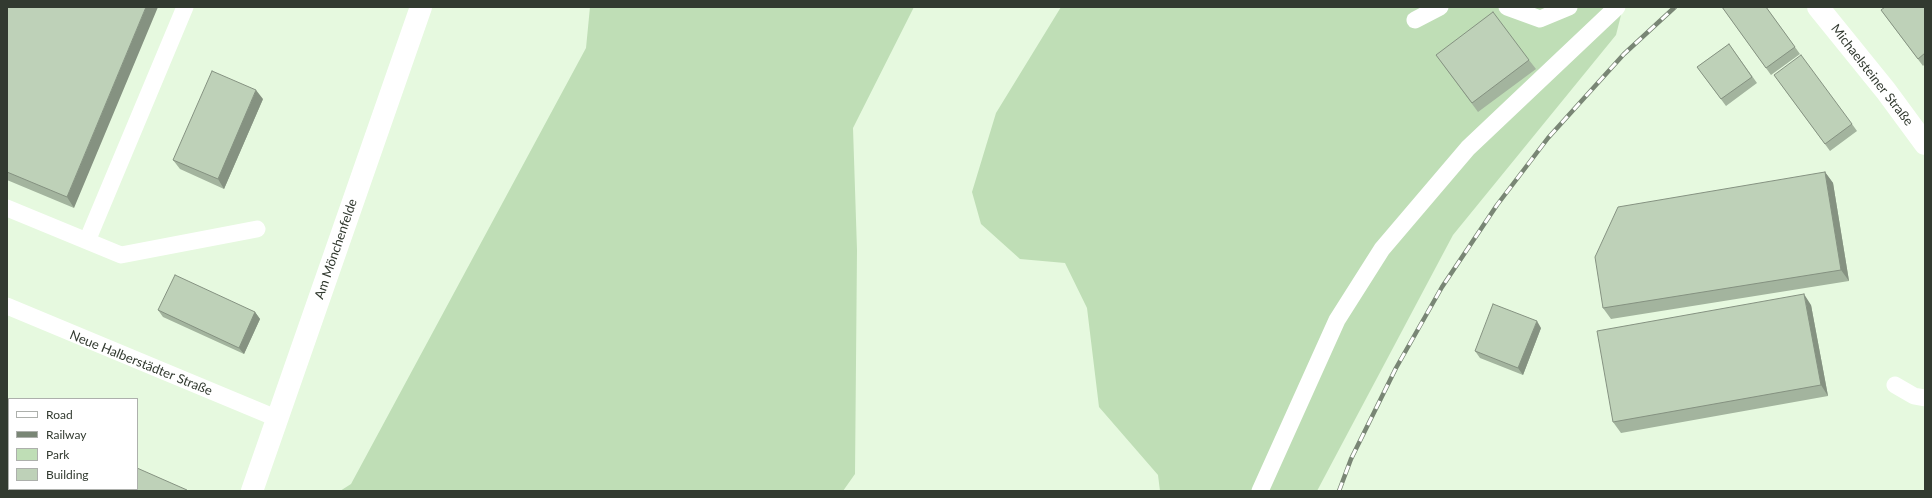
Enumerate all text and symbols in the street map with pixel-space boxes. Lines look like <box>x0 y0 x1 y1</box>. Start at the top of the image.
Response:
street label: Michaelsteiner Straße <box>1828 21 1916 129</box>
street label: Am Mönchenfelde <box>312 197 360 301</box>
street label: Neue Halberstädter Straße <box>67 327 215 399</box>
legend <box>8 398 138 490</box>
text: Road <box>46 407 73 422</box>
text: Railway <box>46 427 86 442</box>
text: Park <box>46 447 69 462</box>
text: Building <box>46 467 89 482</box>

